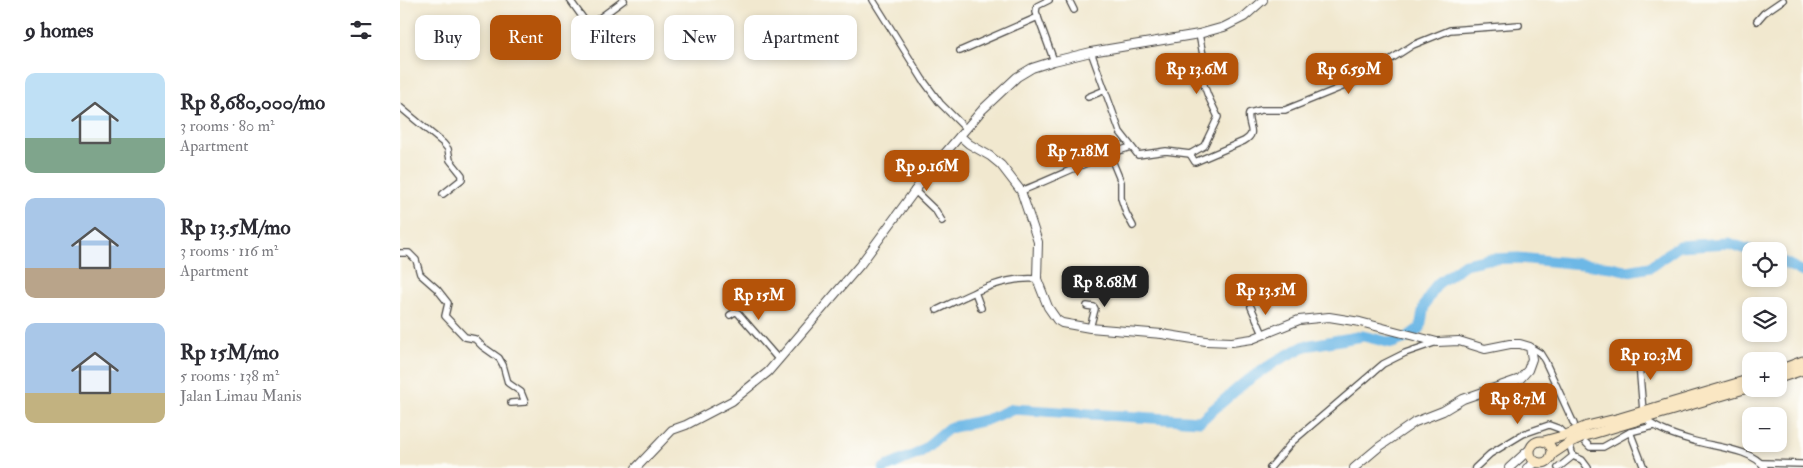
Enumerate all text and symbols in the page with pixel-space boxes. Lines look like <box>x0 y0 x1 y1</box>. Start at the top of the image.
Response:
chip: Buy <box>415 15 480 60</box>
chip: Rent <box>490 15 561 60</box>
chip: Filters <box>571 15 654 60</box>
chip: New <box>664 15 734 60</box>
chip: Apartment <box>744 15 857 60</box>
icon: filters <box>347 16 375 44</box>
text: 9 homes <box>25 17 94 44</box>
pin: Rp 13.6M <box>1145 52 1249 95</box>
pin: Rp 6.59M <box>1297 52 1401 95</box>
text: Rp 13.6M <box>1166 59 1228 79</box>
text: Rp 6.59M <box>1317 59 1381 79</box>
text: Rp 8,680,000/mo <box>180 89 325 116</box>
icon: home <box>65 93 125 153</box>
text: 3 rooms · 80 m² <box>180 116 275 136</box>
pin: Rp 7.18M <box>1026 134 1130 177</box>
text: Apartment <box>180 136 248 156</box>
text: Rp 7.18M <box>1047 141 1109 161</box>
pin: Rp 9.16M <box>875 150 979 192</box>
text: Rp 9.16M <box>895 156 959 176</box>
text: Rp 13.5M/mo <box>180 214 291 241</box>
icon: home <box>65 218 125 278</box>
text: 3 rooms · 116 m² <box>180 241 278 261</box>
map controls <box>1742 242 1787 452</box>
button: locate <box>1742 242 1787 287</box>
text: Apartment <box>180 261 248 281</box>
pin: Rp 8.68M <box>1053 266 1157 308</box>
text: Rp 8.68M <box>1073 272 1137 292</box>
pin: Rp 13.5M <box>1214 274 1318 316</box>
pin: Rp 15M <box>718 278 800 321</box>
text: Rp 13.5M <box>1236 280 1296 300</box>
text: Rp 15M <box>733 285 785 305</box>
button: layers <box>1742 297 1787 342</box>
pin: Rp 10.3M <box>1599 338 1703 381</box>
text: Rp 15M/mo <box>180 339 279 366</box>
icon: home <box>65 343 125 403</box>
text: Rp 10.3M <box>1620 345 1682 365</box>
button: + <box>1742 352 1787 397</box>
text: 5 rooms · 138 m² <box>180 366 279 386</box>
pin: Rp 8.7M <box>1472 382 1564 425</box>
text: Jalan Limau Manis <box>180 386 301 406</box>
text: Rp 8.7M <box>1490 389 1546 409</box>
button: − <box>1742 407 1787 452</box>

